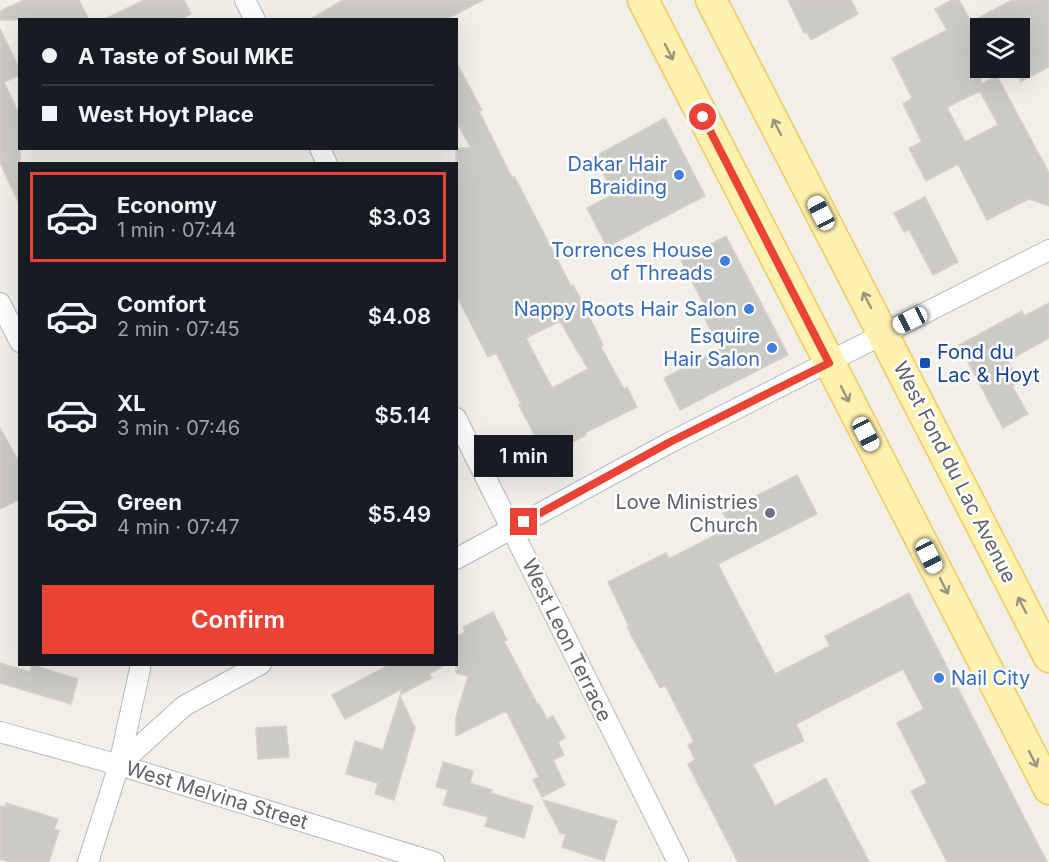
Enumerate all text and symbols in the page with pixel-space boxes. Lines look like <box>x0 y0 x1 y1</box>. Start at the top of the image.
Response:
map controls <box>970 18 1030 78</box>
button: layers <box>970 18 1030 78</box>
text: A Taste of Soul MKE <box>78 43 294 69</box>
one-way arrow <box>664 43 676 61</box>
text: West Hoyt Place <box>78 101 254 127</box>
route start <box>689 103 716 130</box>
one-way arrow <box>771 119 783 136</box>
place label: Dakar Hair Braiding <box>568 152 667 199</box>
marker: Dakar Hair Braiding <box>672 168 686 182</box>
icon: car <box>45 190 99 244</box>
text: Economy <box>117 192 217 218</box>
car <box>805 193 837 233</box>
text: $3.03 <box>368 204 431 230</box>
text: 1 min · 07:44 <box>117 218 236 242</box>
place label: Torrences House of Threads <box>551 238 713 285</box>
marker: Torrences House of Threads <box>718 254 732 268</box>
icon: car <box>45 289 99 343</box>
text: Comfort <box>117 291 206 317</box>
one-way arrow <box>861 292 873 309</box>
place label: Nappy Roots Hair Salon <box>514 297 737 321</box>
marker: Nappy Roots Hair Salon <box>742 302 756 316</box>
text: $4.08 <box>368 303 431 329</box>
car <box>890 304 930 336</box>
text: 2 min · 07:45 <box>117 317 240 341</box>
place label: Esquire Hair Salon <box>663 324 760 371</box>
place label: Fond du Lac & Hoyt <box>937 340 1040 387</box>
marker: Esquire Hair Salon <box>765 341 779 355</box>
marker: Fond du Lac & Hoyt <box>918 356 932 370</box>
street label: West Fond du Lac Avenue <box>889 357 1021 587</box>
one-way arrow <box>840 384 851 402</box>
icon: car <box>45 388 99 442</box>
text: XL <box>117 390 146 416</box>
text: $5.14 <box>374 402 431 428</box>
car <box>850 414 882 454</box>
text: 3 min · 07:46 <box>117 416 240 440</box>
callout: 1 min <box>474 435 574 477</box>
text: 1 min <box>499 444 548 468</box>
icon: car <box>45 487 99 541</box>
text: Green <box>117 489 182 515</box>
place label: Love Ministries Church <box>615 490 758 537</box>
text: $5.49 <box>368 501 431 527</box>
marker: Love Ministries Church <box>763 506 777 520</box>
route end <box>510 508 537 535</box>
text: 4 min · 07:47 <box>117 515 240 539</box>
car <box>913 536 945 576</box>
street label: West Leon Terrace <box>517 555 617 725</box>
one-way arrow <box>939 576 950 594</box>
button: Confirm <box>42 585 434 654</box>
one-way arrow <box>1016 596 1028 614</box>
place label: Nail City <box>951 666 1030 690</box>
marker: Nail City <box>932 671 946 685</box>
one-way arrow <box>1028 750 1040 768</box>
street label: West Melvina Street <box>123 756 311 834</box>

